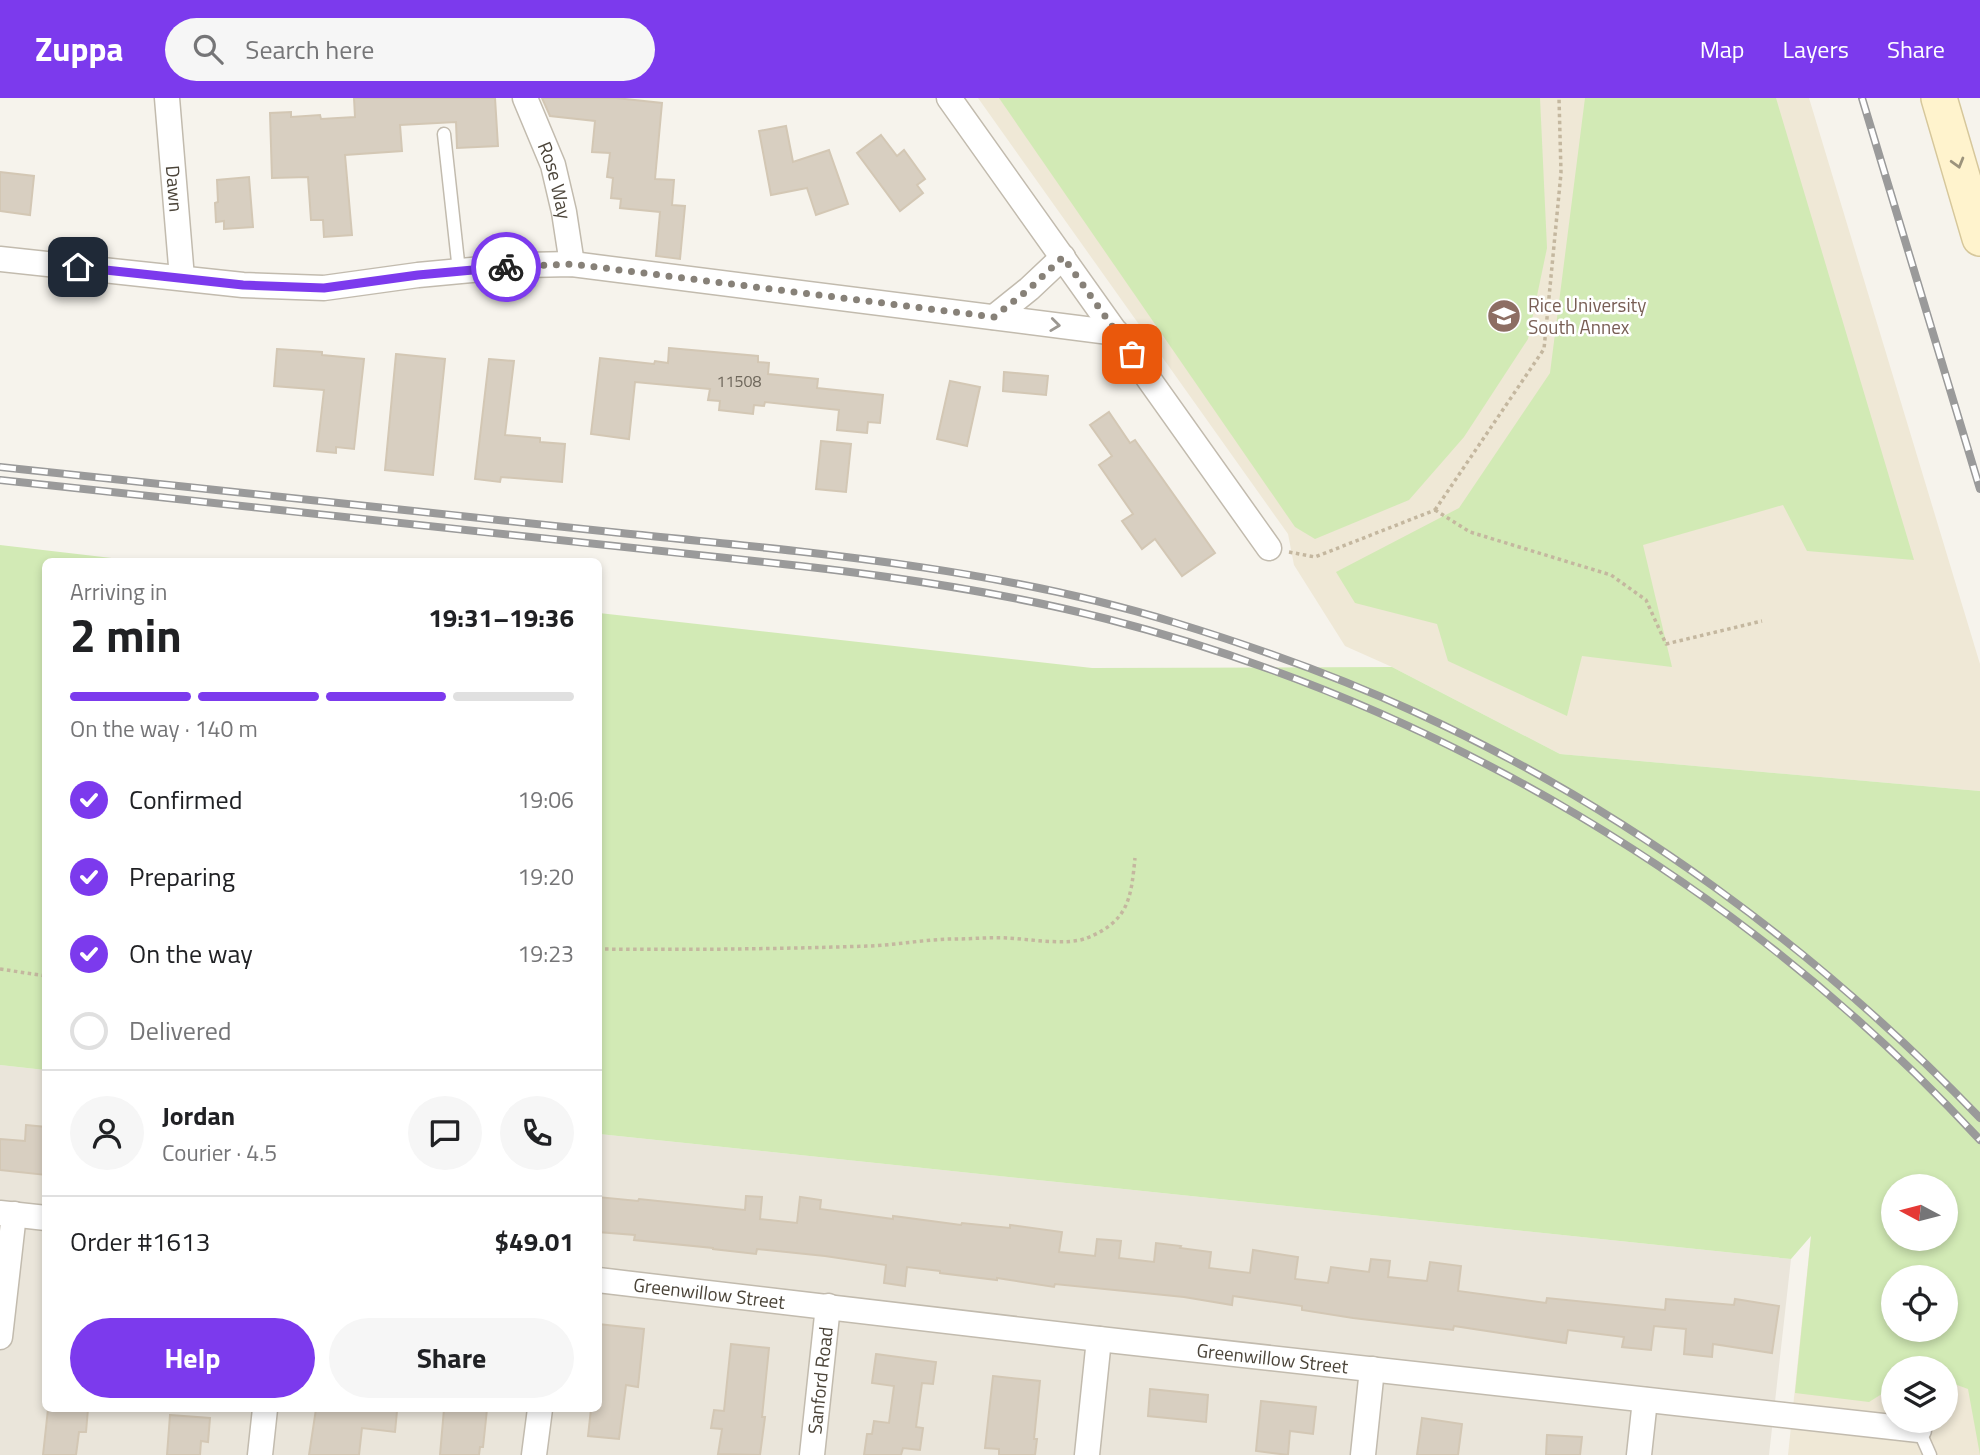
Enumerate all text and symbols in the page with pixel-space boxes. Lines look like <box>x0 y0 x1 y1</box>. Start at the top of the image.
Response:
search box <box>165 18 655 81</box>
text: Zuppa <box>35 24 123 74</box>
icon: search <box>189 30 227 68</box>
text: Search here <box>245 30 374 69</box>
text: Map <box>1700 31 1745 67</box>
text: Layers <box>1783 31 1849 67</box>
text: Share <box>1887 31 1945 67</box>
street label: Rose Way <box>531 137 580 221</box>
one-way arrow <box>1950 157 1965 169</box>
street label: Dawn <box>159 164 191 213</box>
courier <box>471 232 541 302</box>
pin <box>48 237 108 297</box>
icon: home <box>59 248 97 286</box>
icon: bike <box>487 248 525 286</box>
place label: Rice University South Annex <box>1528 290 1646 341</box>
school or university icon: Rice University South Annex <box>1485 297 1523 335</box>
one-way arrow <box>1050 317 1061 332</box>
pin <box>1102 324 1162 384</box>
icon: bag <box>1113 335 1151 373</box>
house number: 11508 <box>717 369 761 393</box>
text: Arriving in <box>70 574 167 609</box>
text: 19:31–19:36 <box>428 598 574 637</box>
text: 2 min <box>70 600 182 670</box>
text: On the way · 140 m <box>70 711 258 746</box>
text: Confirmed <box>129 780 243 819</box>
icon: check <box>70 781 108 819</box>
text: 19:06 <box>517 782 574 817</box>
text: Preparing <box>129 857 235 896</box>
icon: check <box>70 858 108 896</box>
text: 19:20 <box>517 859 574 894</box>
text: On the way <box>129 934 253 973</box>
icon: check <box>70 935 108 973</box>
text: 19:23 <box>517 936 574 971</box>
text: Delivered <box>129 1011 232 1050</box>
button: person <box>70 1096 144 1170</box>
text: Jordan <box>162 1096 235 1135</box>
button: chat <box>408 1096 482 1170</box>
button: phone <box>500 1096 574 1170</box>
text: Courier · 4.5 <box>162 1135 277 1170</box>
north arrow <box>1881 1174 1958 1251</box>
map controls <box>1881 1174 1958 1433</box>
text: Order #1613 <box>70 1222 210 1261</box>
text: $49.01 <box>495 1222 574 1261</box>
button: locate <box>1881 1265 1958 1342</box>
street label: Greenwillow Street <box>632 1269 787 1316</box>
button: Help <box>70 1318 315 1398</box>
button: Share <box>329 1318 574 1398</box>
street label: Sanford Road <box>799 1325 840 1436</box>
street label: Greenwillow Street <box>1195 1335 1350 1381</box>
button: layers <box>1881 1356 1958 1433</box>

